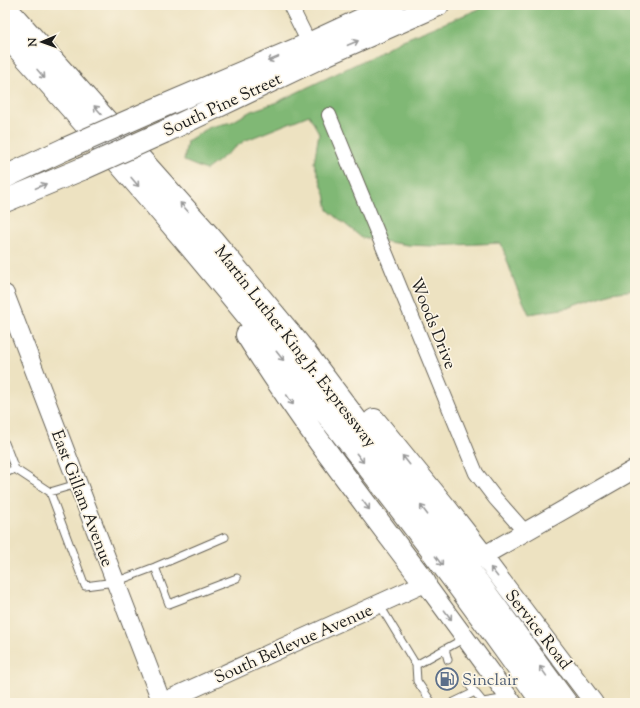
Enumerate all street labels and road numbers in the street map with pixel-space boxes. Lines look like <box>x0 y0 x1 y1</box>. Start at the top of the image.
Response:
street label: South Pine Street <box>160 68 286 144</box>
street label: Martin Luther King Jr. Expressway <box>208 241 381 454</box>
street label: Woods Drive <box>403 274 461 373</box>
street label: East Gillam Avenue <box>44 427 118 571</box>
street label: Service Road <box>499 585 577 676</box>
street label: South Bellevue Avenue <box>211 599 377 691</box>

